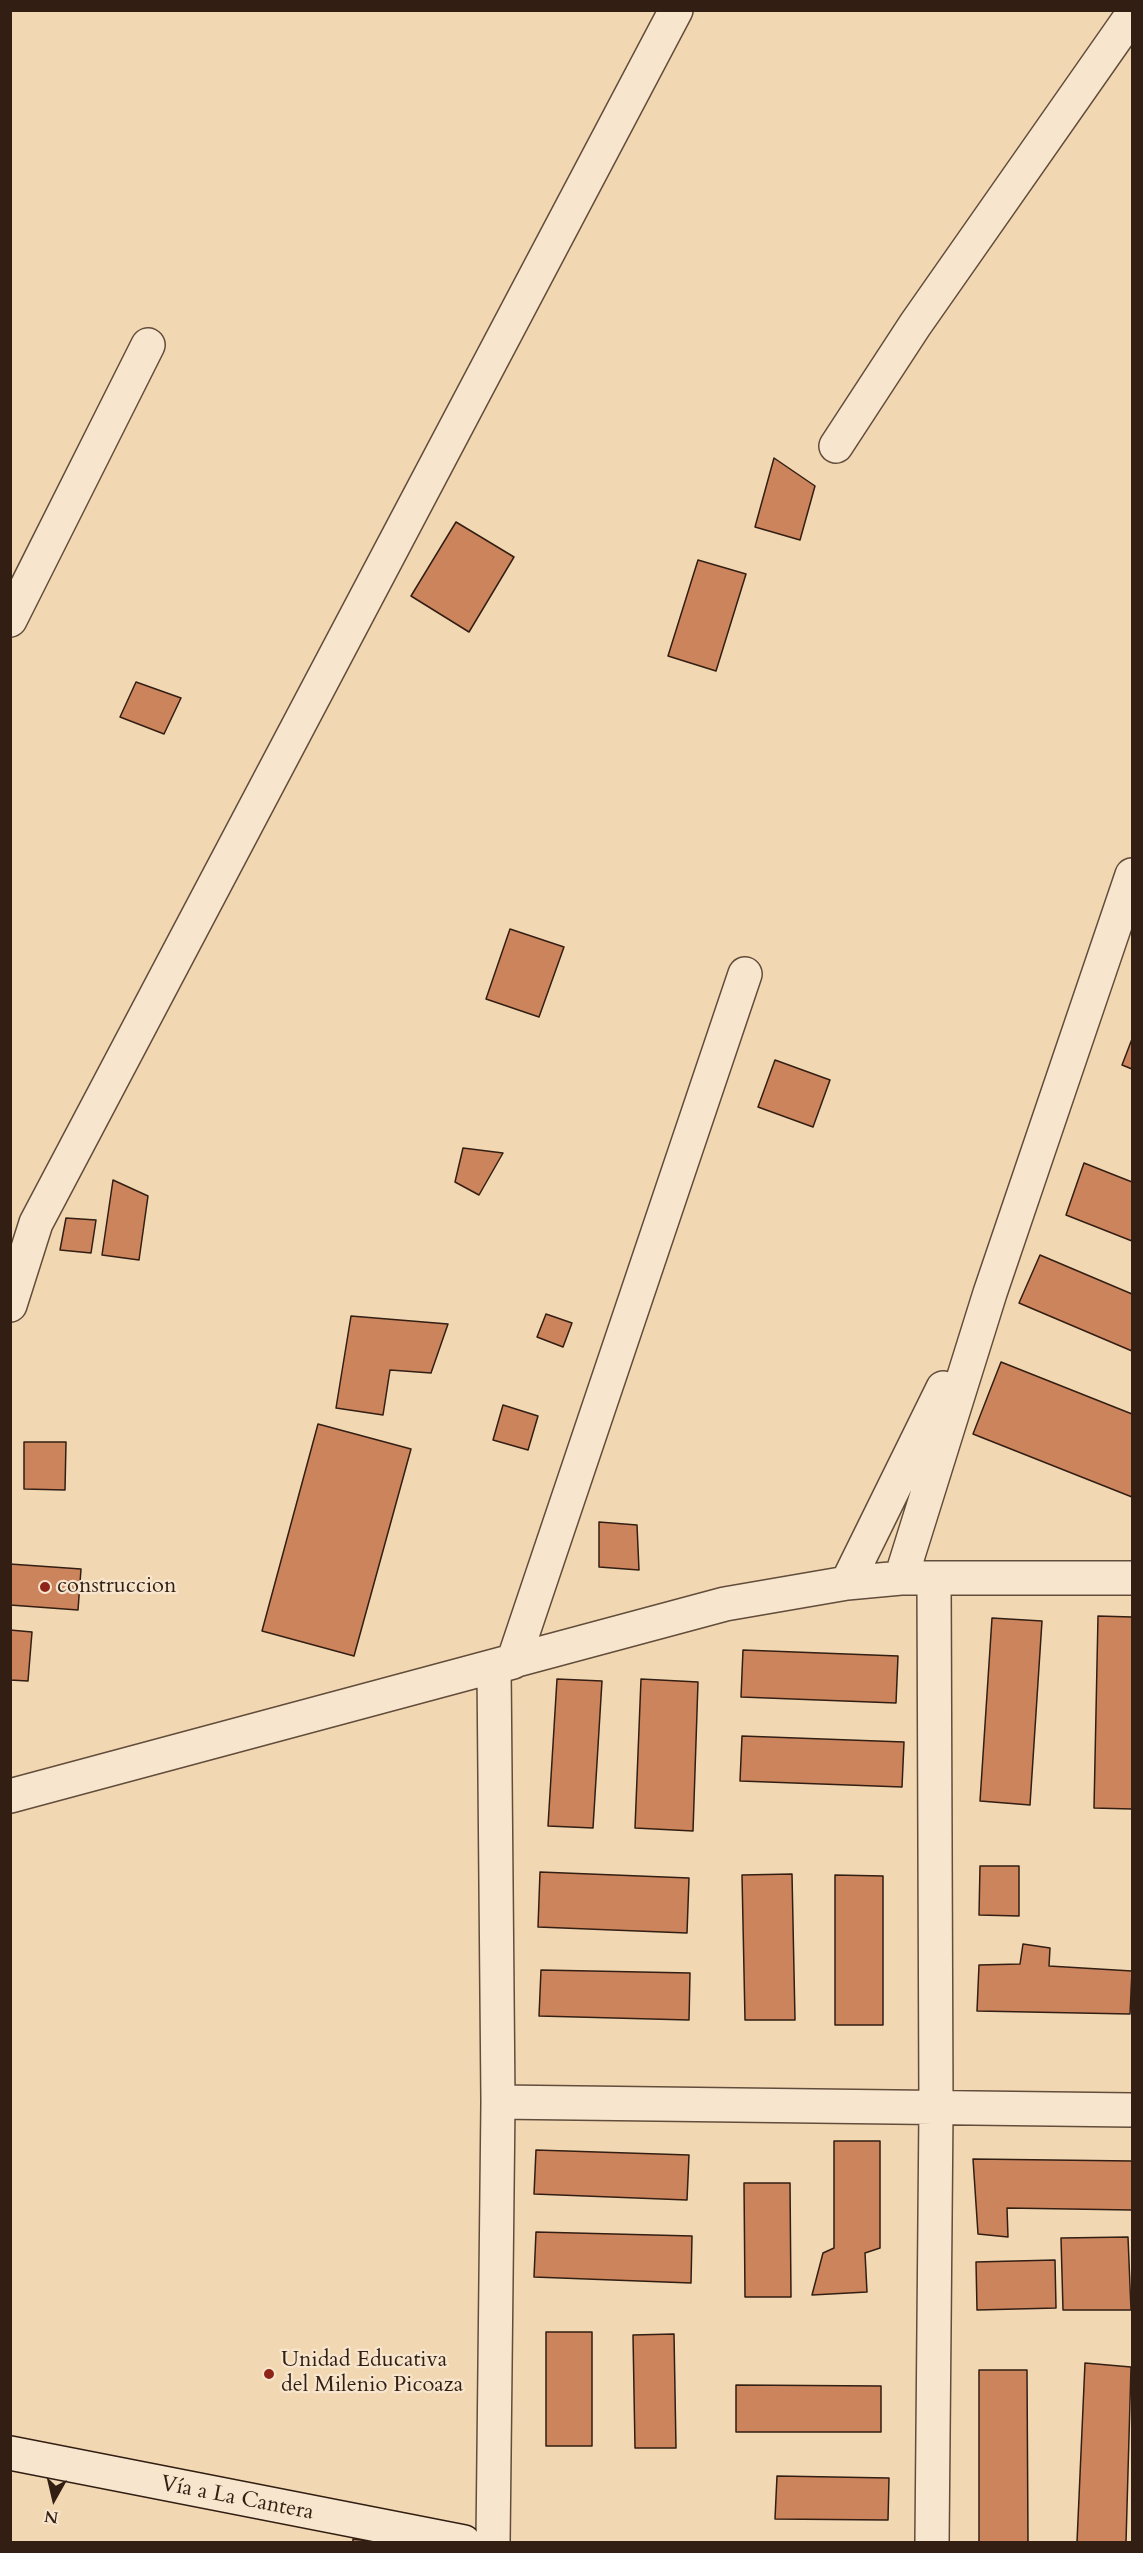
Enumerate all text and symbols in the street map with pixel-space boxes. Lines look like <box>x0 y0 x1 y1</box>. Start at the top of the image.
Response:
place label: construccion <box>57 1574 176 1600</box>
marker: construccion <box>38 1580 52 1594</box>
place label: Unidad Educativa del Milenio Picoaza <box>281 2348 463 2400</box>
marker: Unidad Educativa del Milenio Picoaza <box>262 2367 276 2381</box>
north arrow <box>24 2469 84 2529</box>
street label: Vía a La Cantera <box>158 2471 316 2527</box>
text: N <box>43 2505 60 2529</box>

